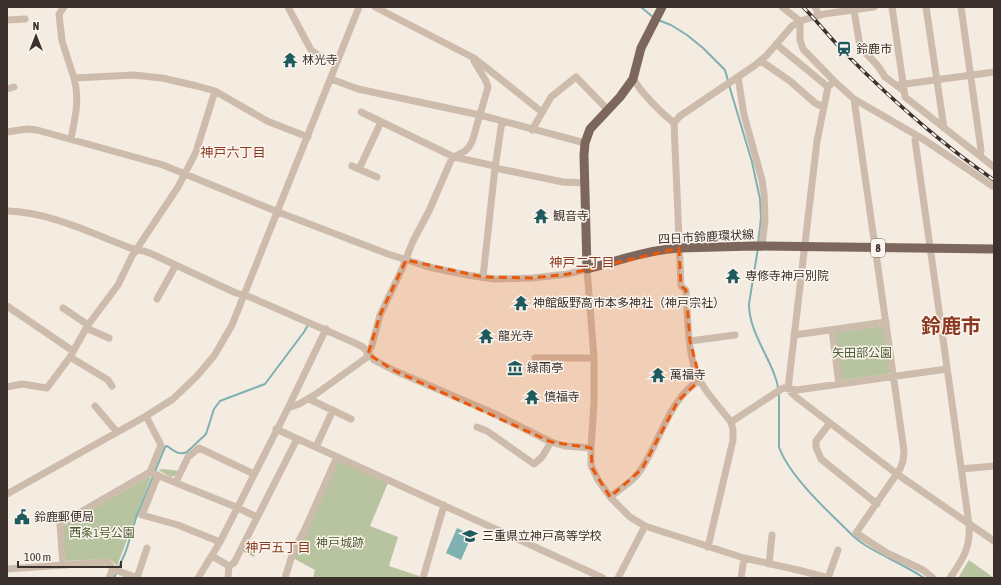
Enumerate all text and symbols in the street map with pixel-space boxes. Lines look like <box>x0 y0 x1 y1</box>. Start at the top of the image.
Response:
north arrow <box>16 16 56 56</box>
text: N <box>33 20 39 32</box>
station icon: 鈴鹿市 <box>835 40 853 58</box>
place label: 鈴鹿市 <box>856 42 892 56</box>
temple icon: 林光寺 <box>281 51 299 69</box>
place label: 林光寺 <box>302 53 338 67</box>
district label: 神戸六丁目 <box>200 145 266 160</box>
temple icon: 観音寺 <box>532 207 550 225</box>
place label: 観音寺 <box>553 209 589 223</box>
street label: 四日市鈴鹿環状線 <box>658 227 754 247</box>
road number: 8 <box>871 239 885 257</box>
district label: 神戸二丁目 <box>549 255 615 270</box>
temple icon: 専修寺神戸別院 <box>724 267 742 285</box>
place label: 専修寺神戸別院 <box>745 269 829 283</box>
temple icon: 神館飯野高市本多神社（神戸宗社） <box>512 294 530 312</box>
place label: 神館飯野高市本多神社（神戸宗社） <box>533 296 725 310</box>
district label: 鈴鹿市 <box>921 314 981 337</box>
temple icon: 龍光寺 <box>477 327 495 345</box>
place label: 龍光寺 <box>498 329 534 343</box>
park label: 矢田部公園 <box>832 346 892 360</box>
museum icon: 緑雨亭 <box>506 359 524 377</box>
place label: 緑雨亭 <box>527 361 563 375</box>
temple icon: 萬福寺 <box>649 366 667 384</box>
place label: 萬福寺 <box>670 368 706 382</box>
temple icon: 慎福寺 <box>523 388 541 406</box>
place label: 慎福寺 <box>544 390 580 404</box>
public building icon: 鈴鹿郵便局 <box>13 508 31 526</box>
place label: 鈴鹿郵便局 <box>34 510 94 524</box>
park label: 西条1号公園 <box>69 526 135 540</box>
school or university icon: 三重県立神戸高等学校 <box>461 527 479 545</box>
place label: 三重県立神戸高等学校 <box>482 529 602 543</box>
park label: 神戸城跡 <box>316 536 364 550</box>
district label: 神戸五丁目 <box>245 540 311 555</box>
scale bar <box>18 543 121 569</box>
text: 100 m <box>24 550 51 564</box>

